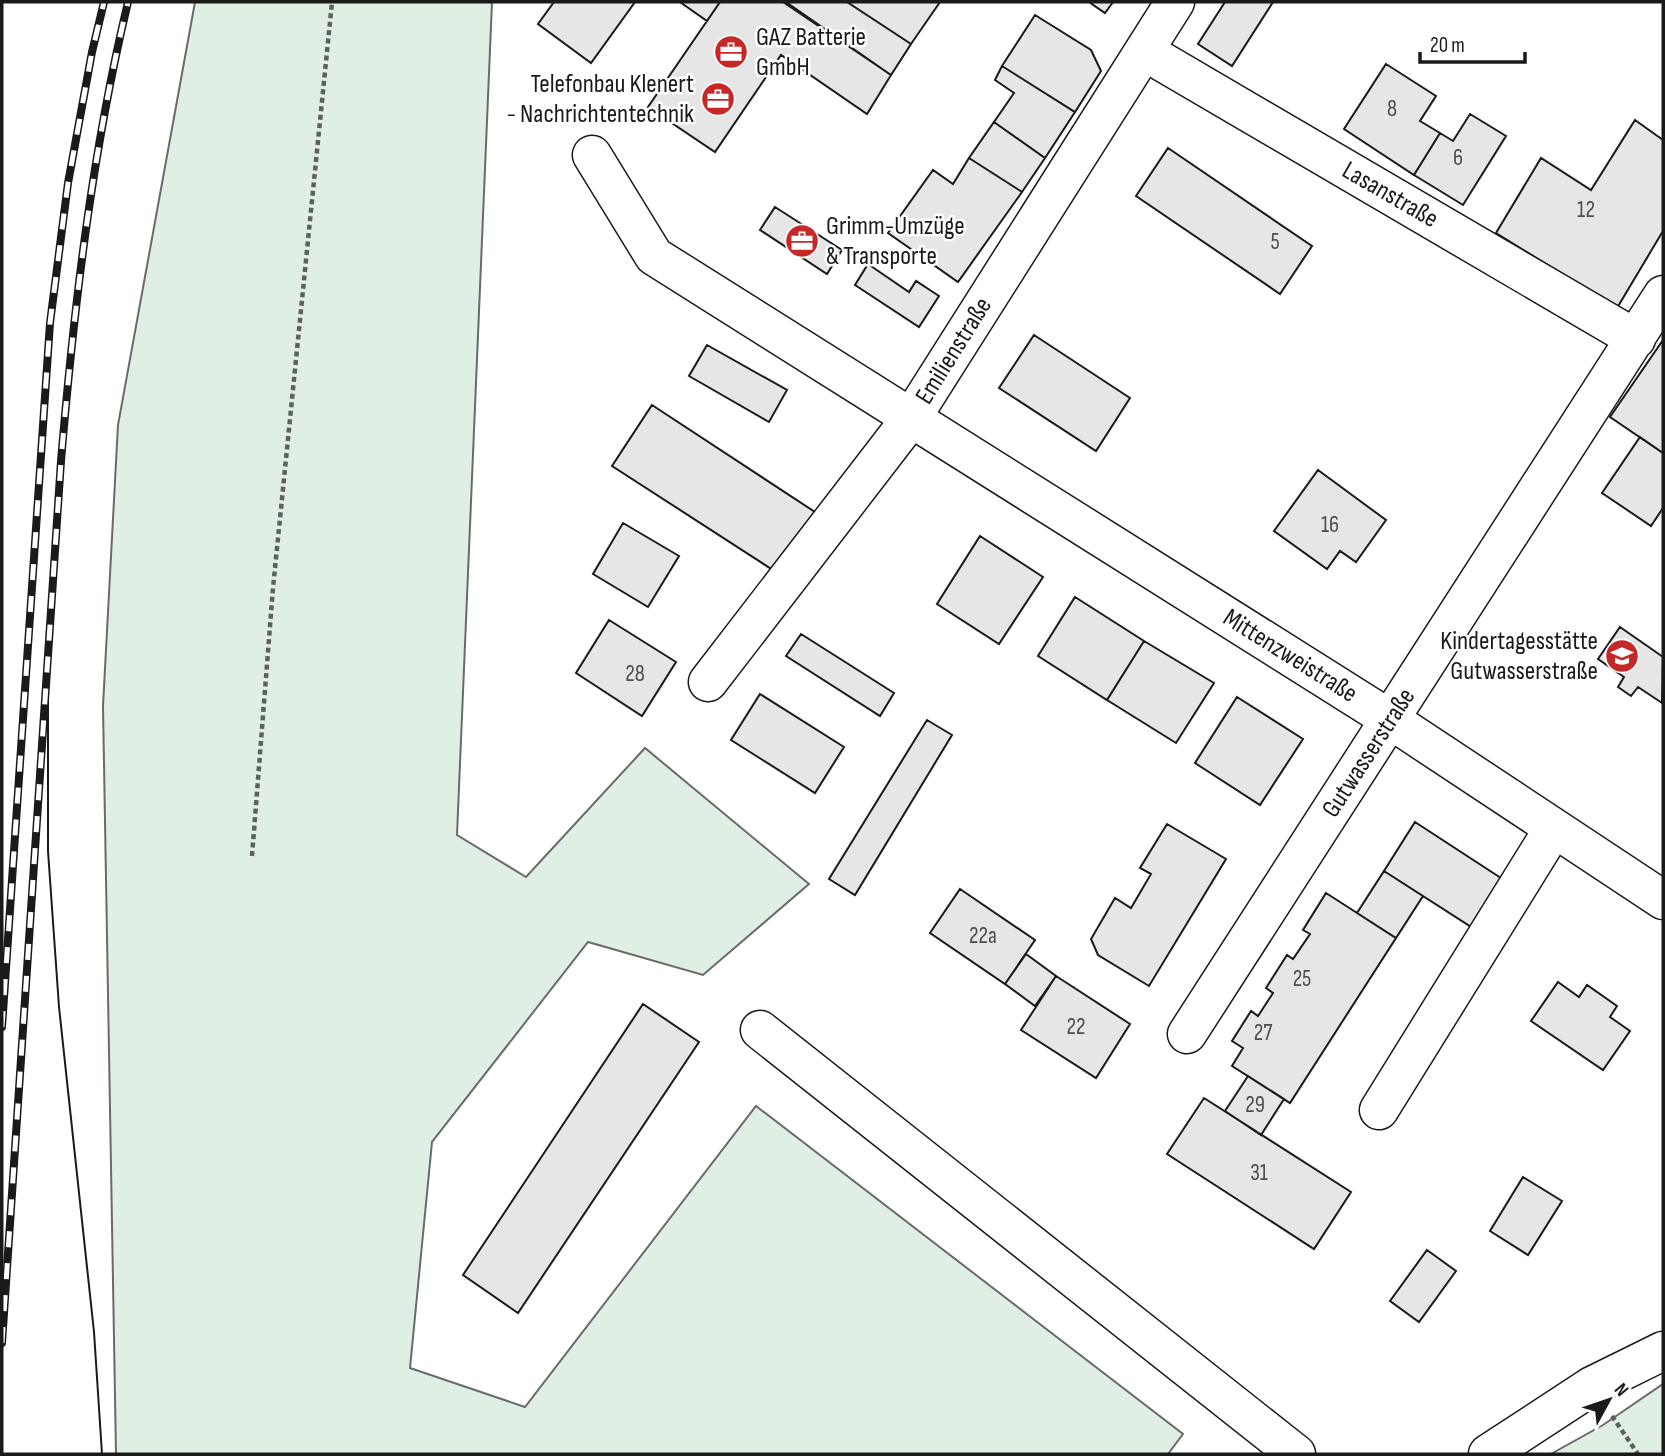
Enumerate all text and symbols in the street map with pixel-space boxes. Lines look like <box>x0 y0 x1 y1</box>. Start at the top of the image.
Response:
scale bar <box>1420 21 1525 65</box>
place label: GAZ Batterie GmbH <box>756 22 866 83</box>
office icon: GAZ Batterie GmbH <box>712 33 750 71</box>
text: 20 m <box>1430 33 1465 58</box>
place label: Telefonbau Klenert - Nachrichtentechnik <box>506 69 694 130</box>
office icon: Telefonbau Klenert - Nachrichtentechnik <box>699 80 737 118</box>
house number: 8 <box>1387 95 1397 123</box>
house number: 6 <box>1453 144 1463 172</box>
street label: Lasanstraße <box>1336 155 1444 235</box>
house number: 12 <box>1577 196 1595 224</box>
place label: Grimm-Umzüge & Transporte <box>826 211 965 272</box>
office icon: Grimm-Umzüge & Transporte <box>783 222 821 260</box>
house number: 5 <box>1270 228 1280 256</box>
street label: Emilienstraße <box>909 292 999 410</box>
house number: 16 <box>1321 511 1339 539</box>
street label: Mittenzweistraße <box>1217 603 1363 709</box>
place label: Kindertagesstätte Gutwasserstraße <box>1440 626 1598 687</box>
school or university icon: Kindertagesstätte Gutwasserstraße <box>1603 637 1641 675</box>
house number: 28 <box>625 660 645 688</box>
street label: Gutwasserstraße <box>1316 683 1422 823</box>
house number: 22a <box>969 922 997 950</box>
house number: 25 <box>1293 965 1311 993</box>
house number: 22 <box>1067 1013 1085 1041</box>
house number: 27 <box>1254 1019 1272 1047</box>
house number: 29 <box>1245 1091 1265 1119</box>
house number: 31 <box>1250 1159 1268 1187</box>
north arrow <box>1574 1365 1644 1435</box>
text: N <box>1609 1379 1633 1401</box>

